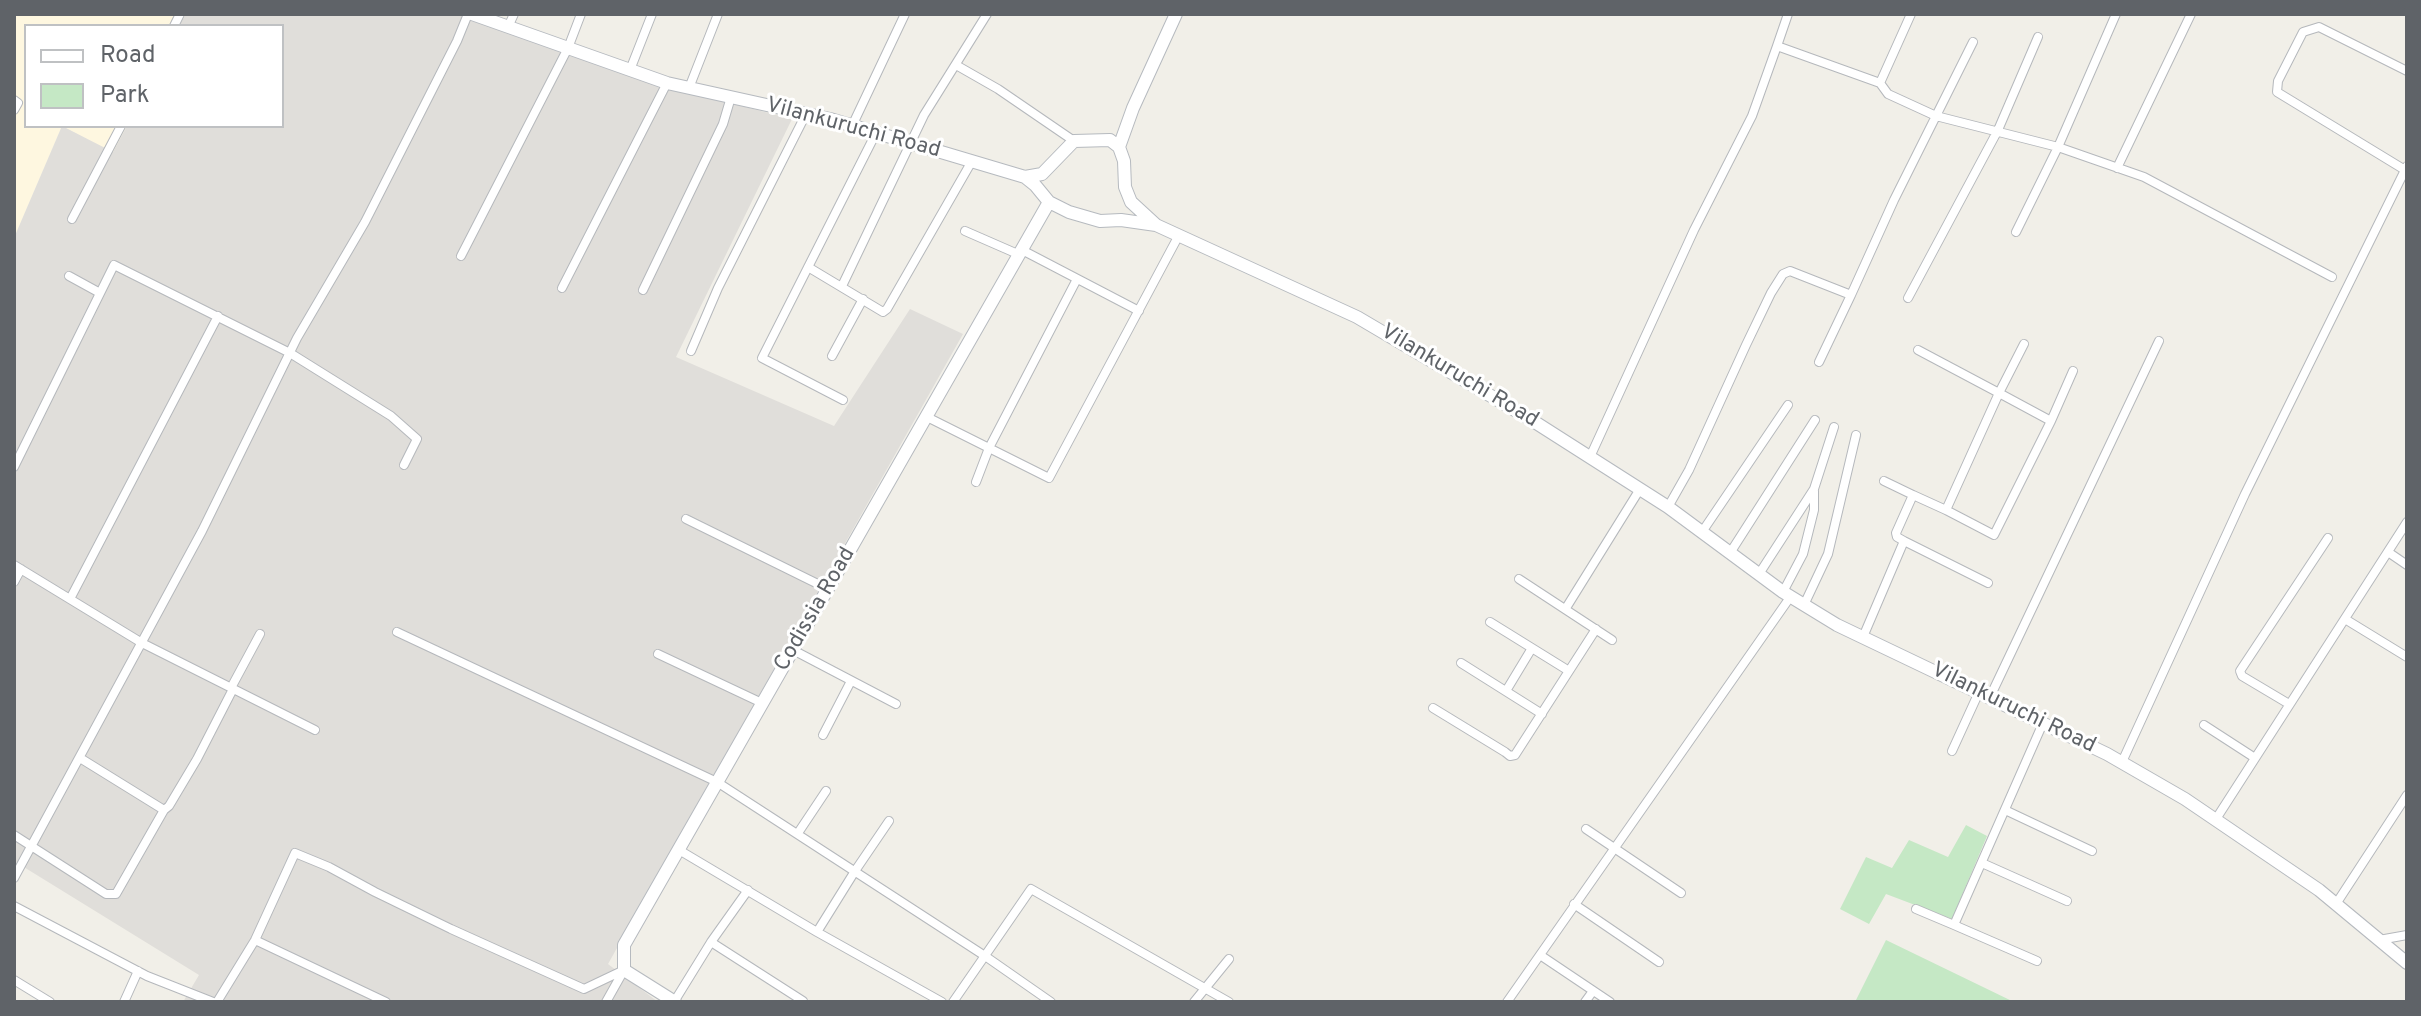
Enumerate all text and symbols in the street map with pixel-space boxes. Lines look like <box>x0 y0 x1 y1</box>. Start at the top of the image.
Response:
legend <box>24 24 284 128</box>
text: Road <box>100 41 156 71</box>
text: Park <box>100 81 150 111</box>
street label: Vilankuruchi Road <box>763 93 943 165</box>
street label: Vilankuruchi Road <box>1375 319 1543 435</box>
street label: Codissia Road <box>770 543 862 677</box>
street label: Vilankuruchi Road <box>1927 658 2099 760</box>

